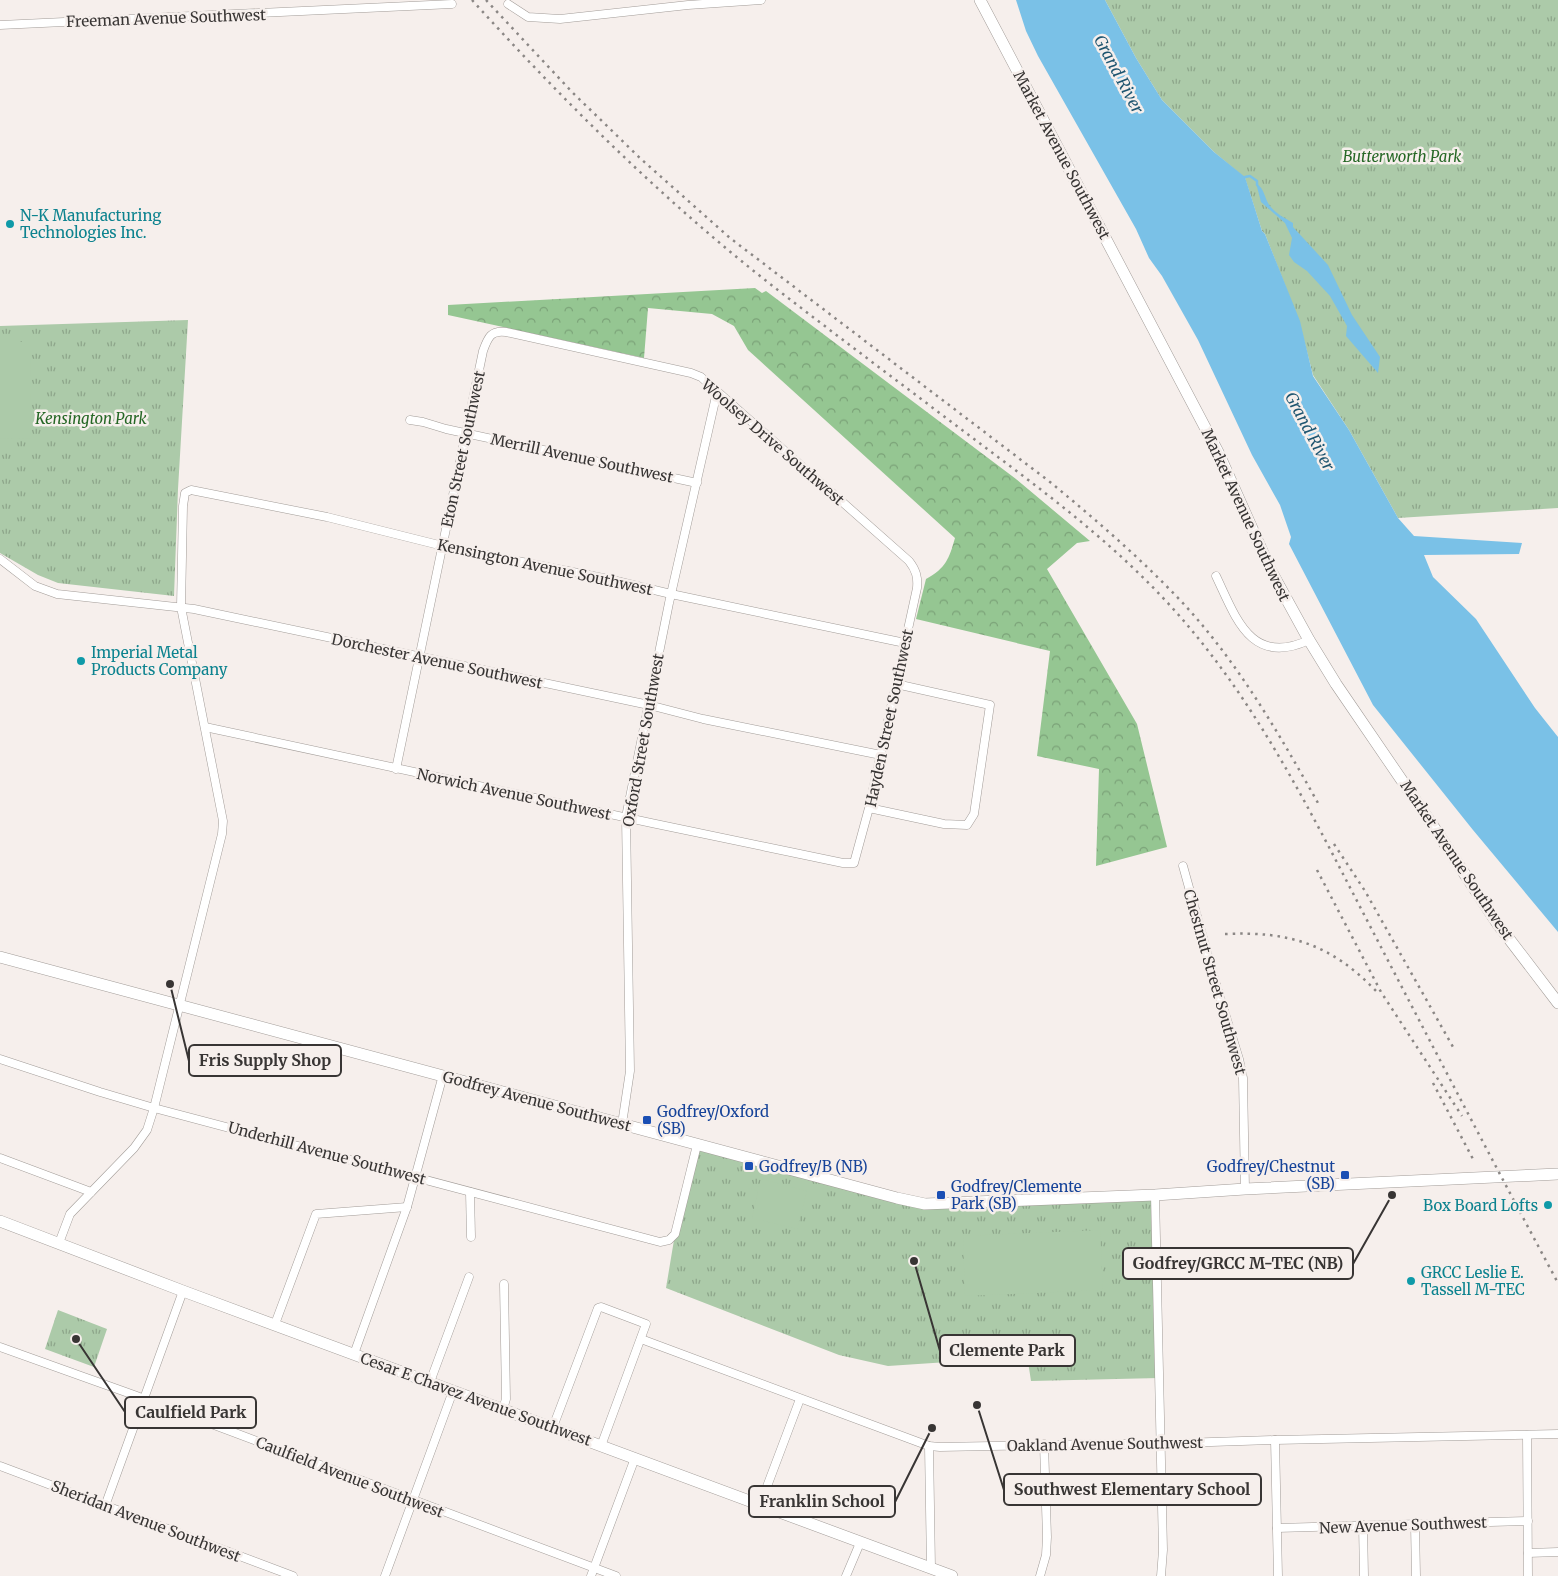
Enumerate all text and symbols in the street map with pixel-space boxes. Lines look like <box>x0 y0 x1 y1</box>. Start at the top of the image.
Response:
street label: Freeman Avenue Southwest <box>66 5 266 31</box>
water label: Grand River <box>1090 31 1148 117</box>
street label: Market Avenue Southwest <box>1009 68 1115 243</box>
park label: Butterworth Park <box>1343 147 1462 166</box>
place label: N-K Manufacturing Technologies Inc. <box>20 206 161 242</box>
marker: N-K Manufacturing Technologies Inc. <box>4 218 16 230</box>
street label: Eton Street Southwest <box>437 369 489 529</box>
street label: Woolsey Drive Southwest <box>697 374 848 509</box>
water label: Grand River <box>1281 388 1339 474</box>
park label: Kensington Park <box>34 409 148 428</box>
street label: Market Avenue Southwest <box>1198 426 1294 604</box>
street label: Merrill Avenue Southwest <box>489 429 675 487</box>
street label: Kensington Avenue Southwest <box>436 535 654 599</box>
street label: Hayden Street Southwest <box>861 627 917 809</box>
street label: Dorchester Avenue Southwest <box>330 629 544 693</box>
place label: Imperial Metal Products Company <box>91 643 228 679</box>
street label: Oxford Street Southwest <box>618 652 668 828</box>
marker: Imperial Metal Products Company <box>75 655 87 667</box>
street label: Norwich Avenue Southwest <box>415 764 613 824</box>
street label: Market Avenue Southwest <box>1397 777 1518 943</box>
street label: Chestnut Street Southwest <box>1179 887 1251 1077</box>
callout: Fris Supply Shop <box>189 1045 341 1076</box>
text: Fris Supply Shop <box>199 1050 331 1070</box>
street label: Godfrey Avenue Southwest <box>441 1067 633 1135</box>
place label: Godfrey/Oxford (SB) <box>657 1102 769 1138</box>
marker: Godfrey/Oxford (SB) <box>641 1114 653 1126</box>
street label: Underhill Avenue Southwest <box>226 1117 428 1189</box>
place label: Godfrey/B (NB) <box>759 1157 868 1176</box>
place label: Godfrey/Chestnut (SB) <box>1207 1157 1335 1193</box>
marker: Godfrey/B (NB) <box>743 1160 755 1172</box>
marker: Godfrey/Chestnut (SB) <box>1339 1169 1351 1181</box>
place label: Godfrey/Clemente Park (SB) <box>951 1177 1082 1213</box>
marker: Godfrey/Clemente Park (SB) <box>935 1189 947 1201</box>
place label: Box Board Lofts <box>1423 1196 1538 1215</box>
marker: Box Board Lofts <box>1542 1199 1554 1211</box>
callout: Godfrey/GRCC M-TEC (NB) <box>1123 1248 1353 1279</box>
text: Godfrey/GRCC M-TEC (NB) <box>1133 1253 1343 1273</box>
place label: GRCC Leslie E. Tassell M-TEC <box>1421 1263 1525 1299</box>
marker: GRCC Leslie E. Tassell M-TEC <box>1405 1275 1417 1287</box>
callout: Clemente Park <box>940 1335 1075 1366</box>
text: Clemente Park <box>949 1340 1065 1360</box>
street label: Cesar E Chavez Avenue Southwest <box>358 1348 594 1450</box>
callout: Caulfield Park <box>125 1397 256 1428</box>
text: Caulfield Park <box>136 1402 247 1422</box>
street label: Caulfield Avenue Southwest <box>253 1432 447 1522</box>
street label: Oakland Avenue Southwest <box>1007 1433 1203 1455</box>
callout: Southwest Elementary School <box>1004 1474 1261 1505</box>
street label: Sheridan Avenue Southwest <box>49 1476 243 1566</box>
text: Southwest Elementary School <box>1014 1479 1250 1499</box>
callout: Franklin School <box>749 1486 895 1517</box>
text: Franklin School <box>759 1491 885 1511</box>
street label: New Avenue Southwest <box>1319 1513 1487 1537</box>

